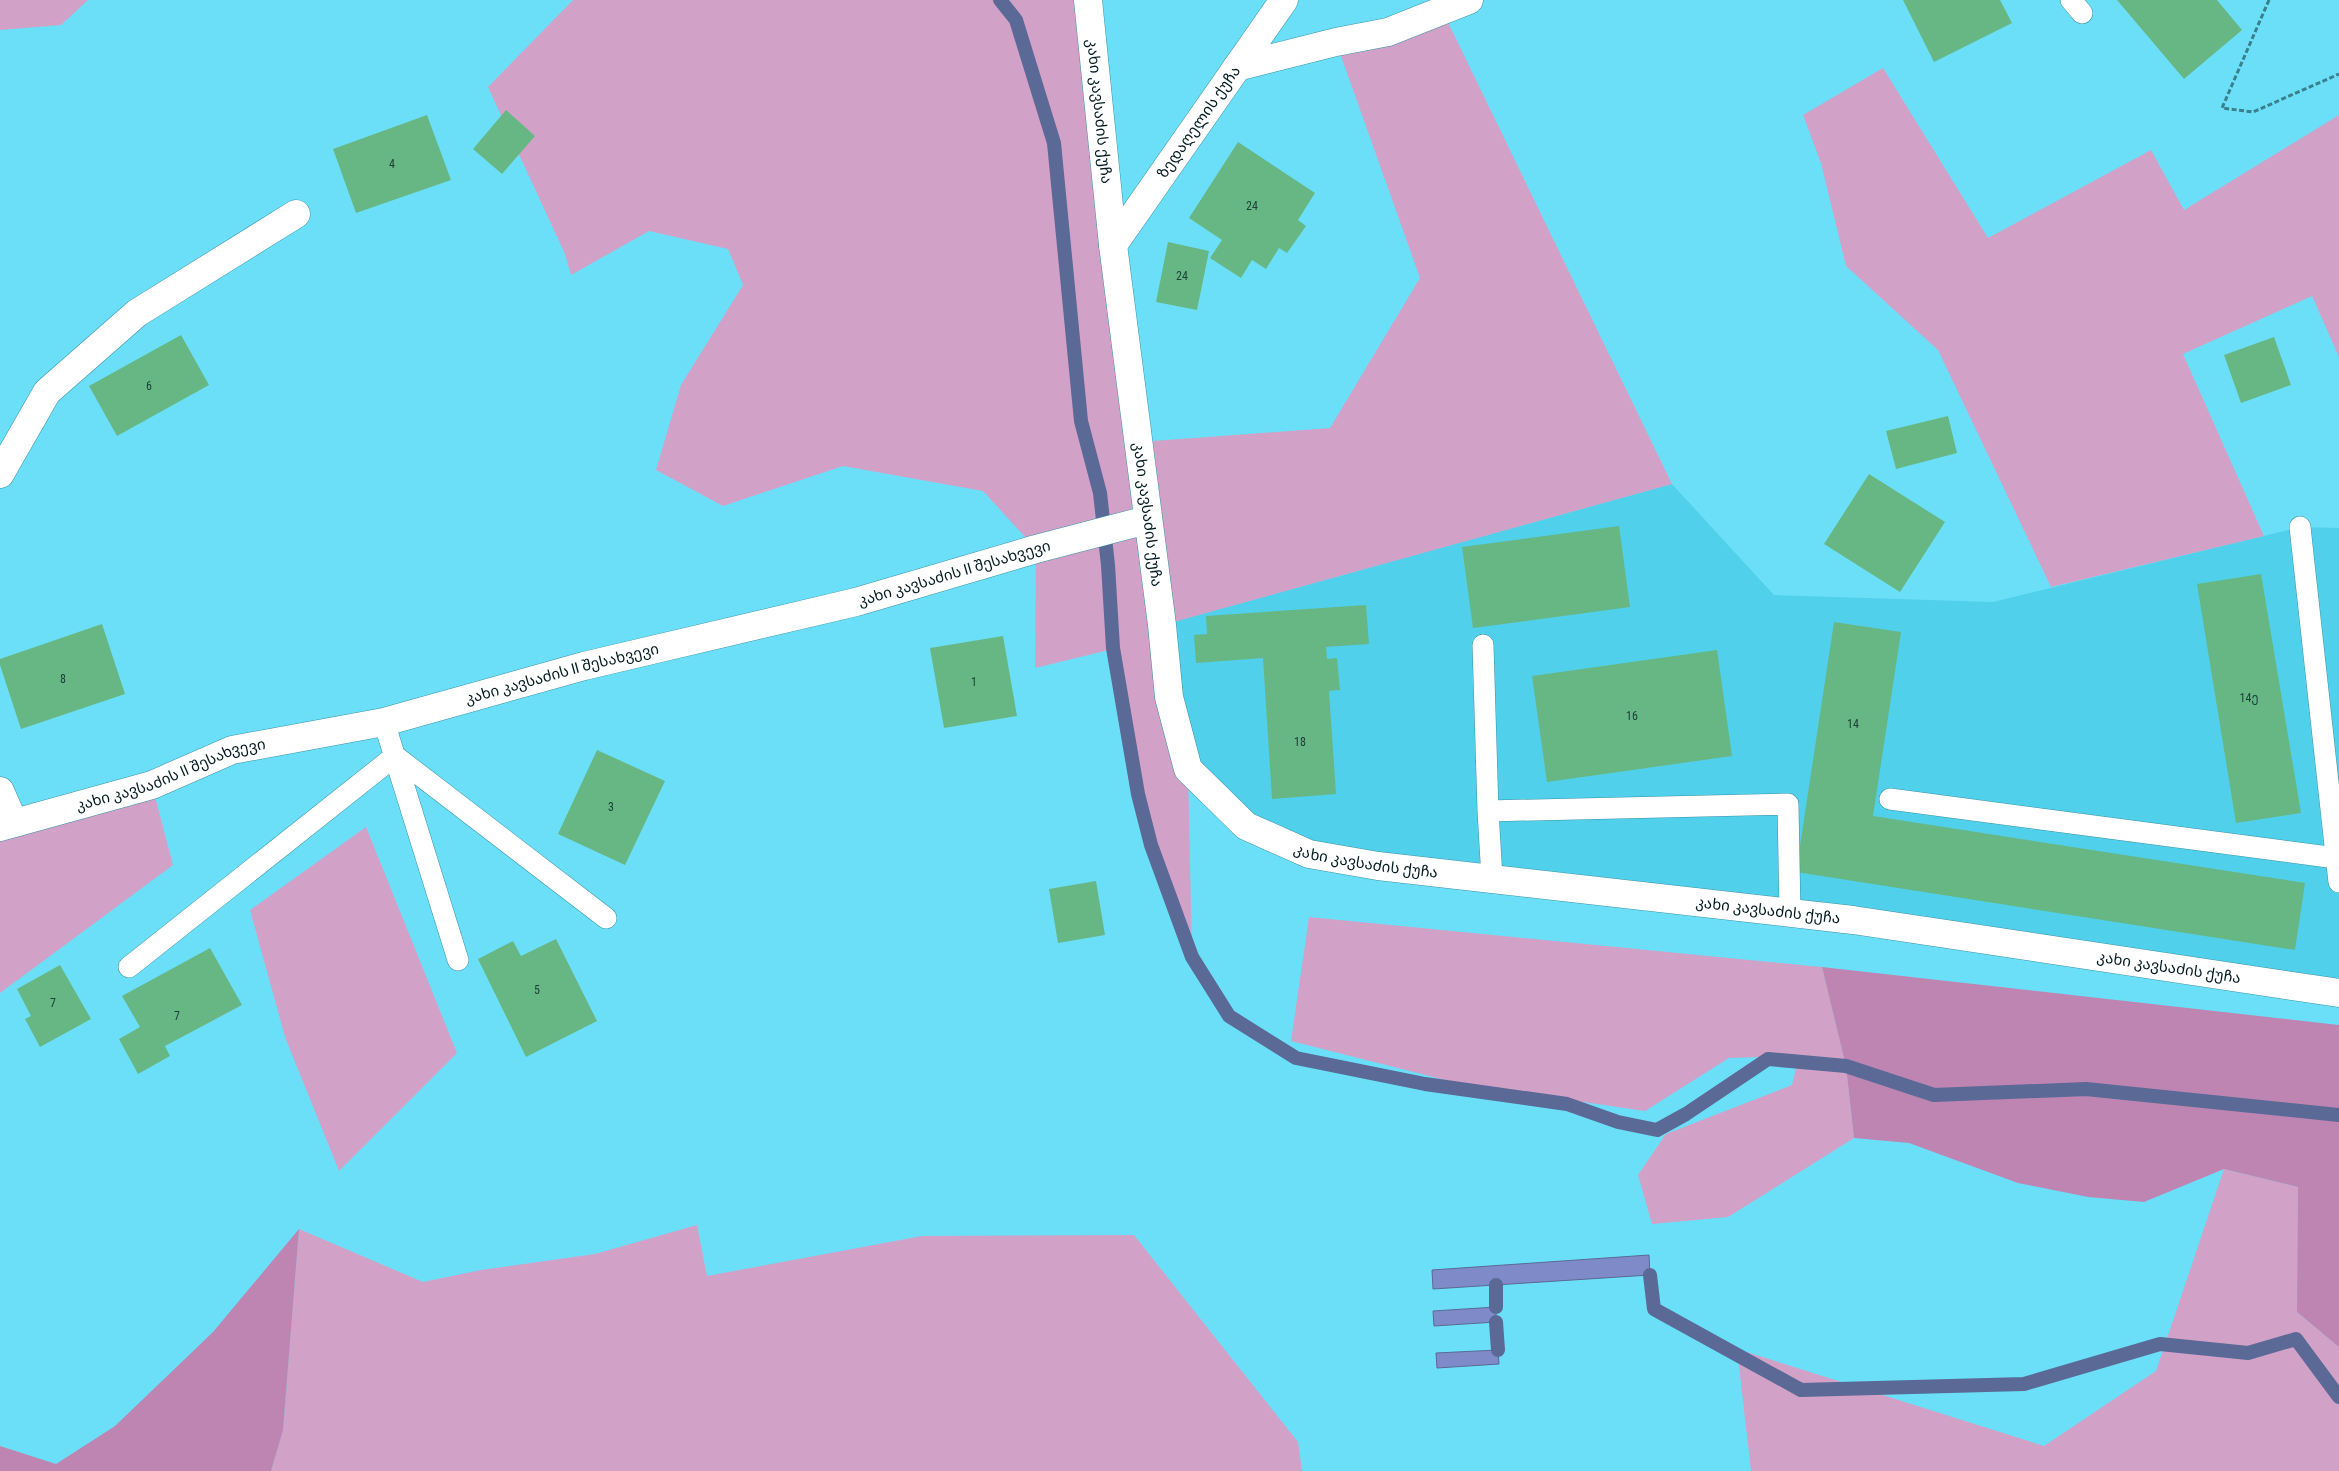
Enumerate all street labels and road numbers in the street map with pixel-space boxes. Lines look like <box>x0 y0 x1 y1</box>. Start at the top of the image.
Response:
street label: კახი კავსაძის ქუჩა <box>1083 38 1116 185</box>
street label: ზედაღელის ქუჩა <box>1153 62 1244 182</box>
street label: კახი კავსაძის ქუჩა <box>1130 441 1166 588</box>
street label: კახი კავსაძის II შესახვევი <box>856 537 1052 610</box>
street label: კახი კავსაძის II შესახვევი <box>463 640 661 708</box>
street label: კახი კავსაძის II შესახვევი <box>74 735 267 815</box>
street label: კახი კავსაძის ქუჩა <box>1291 840 1439 882</box>
street label: კახი კავსაძის ქუჩა <box>1695 893 1841 927</box>
street label: კახი კავსაძის ქუჩა <box>2096 948 2242 987</box>

